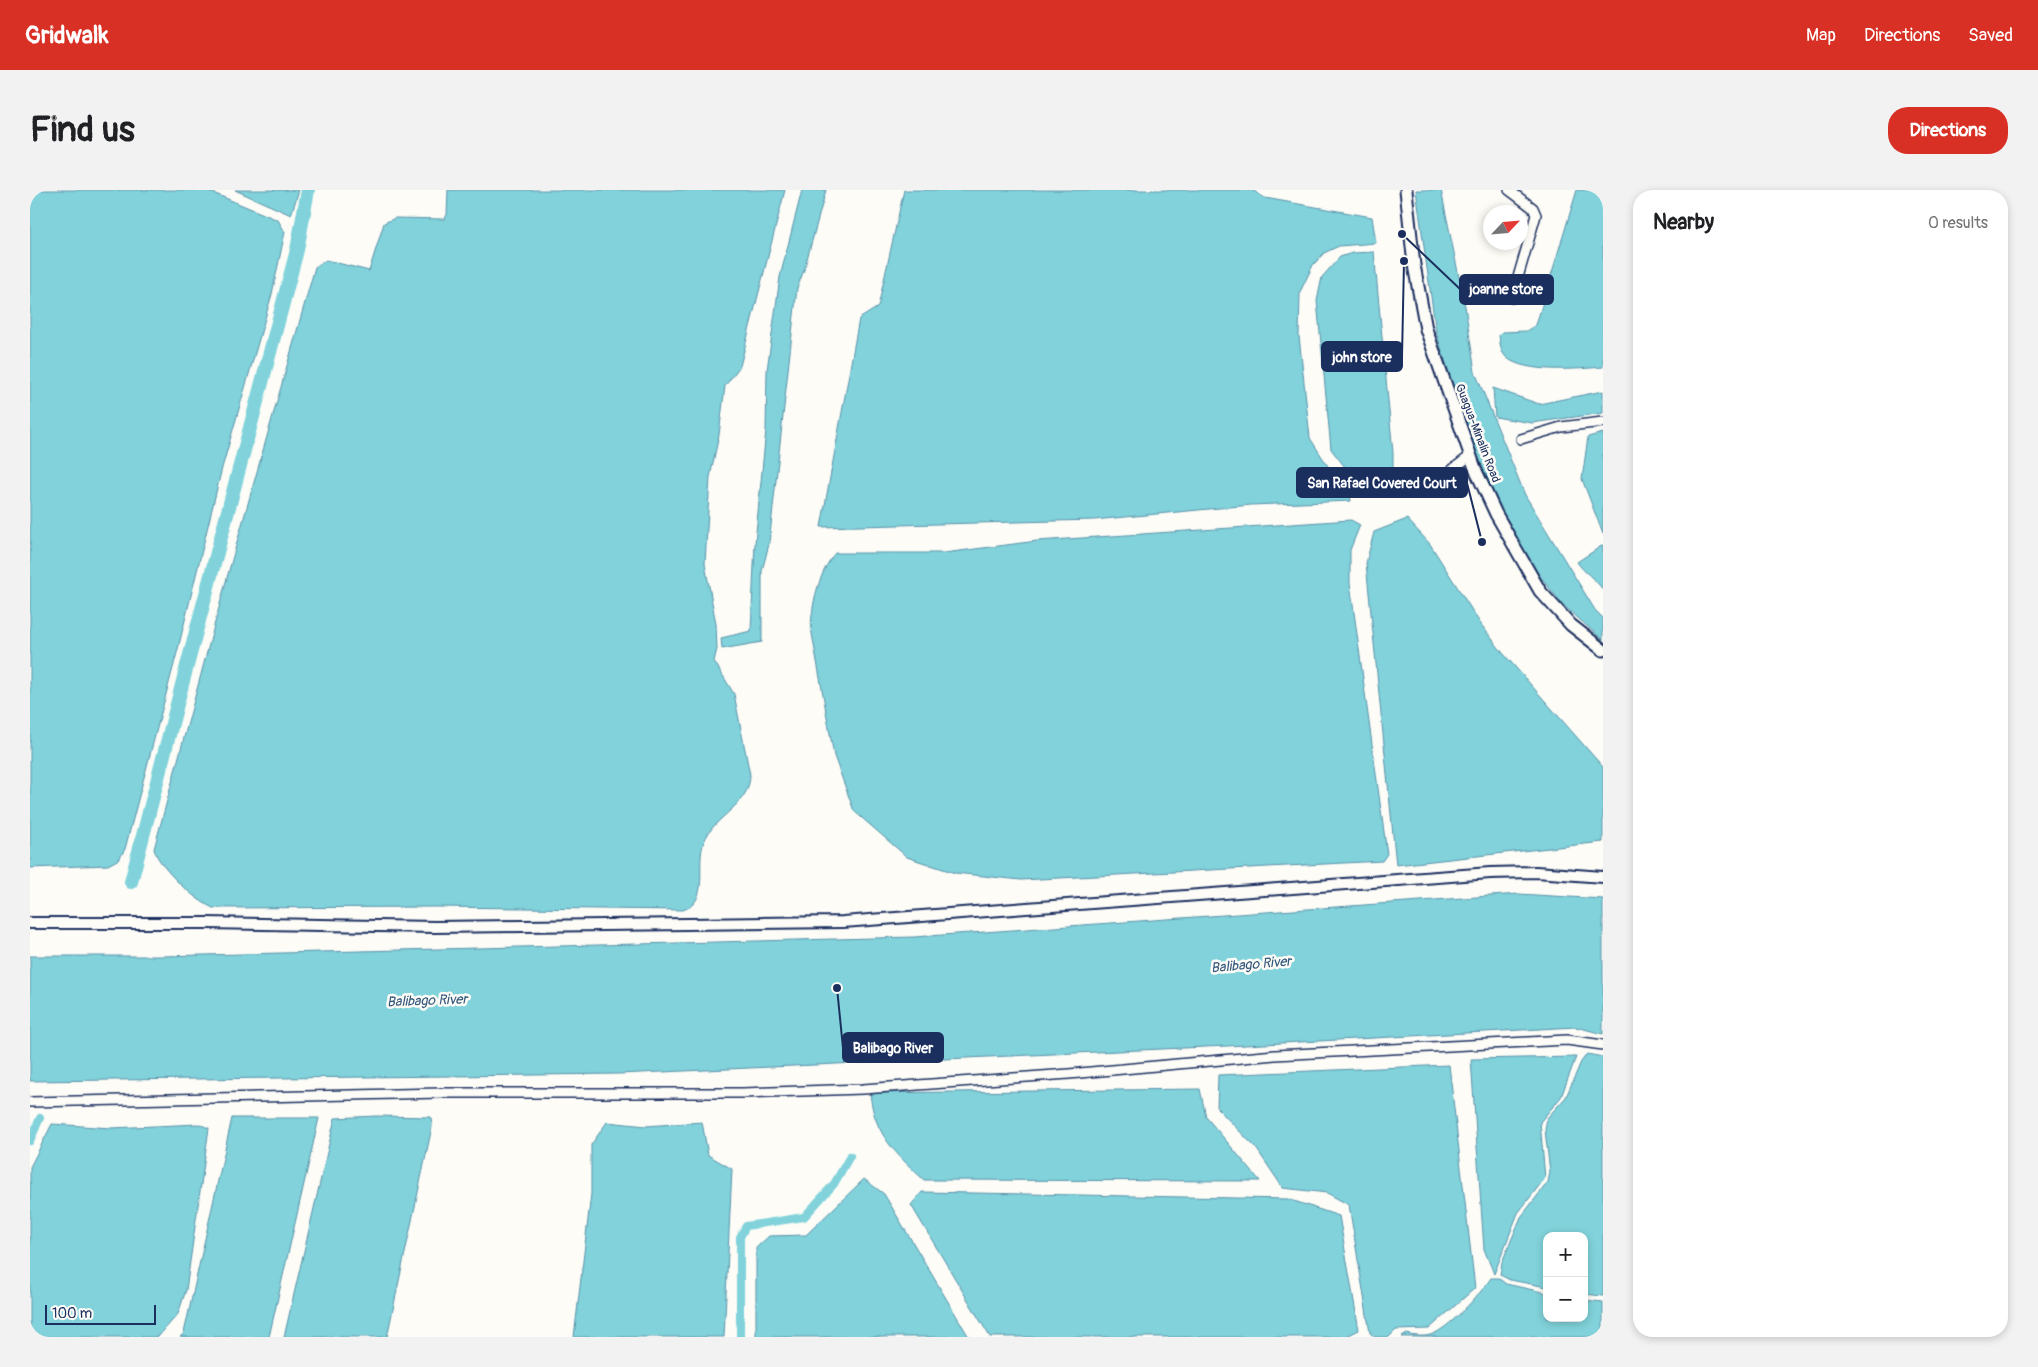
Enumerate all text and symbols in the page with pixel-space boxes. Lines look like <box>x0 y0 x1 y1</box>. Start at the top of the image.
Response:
text: Gridwalk <box>25 21 109 50</box>
text: Map <box>1806 24 1836 47</box>
text: Directions <box>1864 24 1940 47</box>
text: Saved <box>1968 24 2013 47</box>
button: Directions <box>1888 107 2008 154</box>
text: Find us <box>30 108 135 152</box>
north arrow <box>1483 205 1528 250</box>
text: Nearby <box>1653 209 1714 236</box>
text: 0 results <box>1928 213 1988 233</box>
callout: joanne store <box>1460 275 1553 304</box>
text: joanne store <box>1468 281 1544 298</box>
callout: john store <box>1322 342 1402 371</box>
text: john store <box>1331 349 1393 366</box>
street label: Guagua-Minalin Road <box>1452 382 1503 485</box>
callout: San Rafael Covered Court <box>1297 468 1467 497</box>
text: San Rafael Covered Court <box>1307 475 1457 492</box>
water label: Balibago River <box>1210 952 1294 976</box>
water label: Balibago River <box>387 991 470 1010</box>
callout: Balibago River <box>843 1033 943 1062</box>
text: Balibago River <box>853 1040 934 1057</box>
map controls <box>1543 1232 1588 1322</box>
button: + <box>1543 1232 1588 1277</box>
button: − <box>1543 1277 1588 1322</box>
scale bar <box>45 1302 156 1325</box>
text: 100 m <box>52 1305 92 1322</box>

